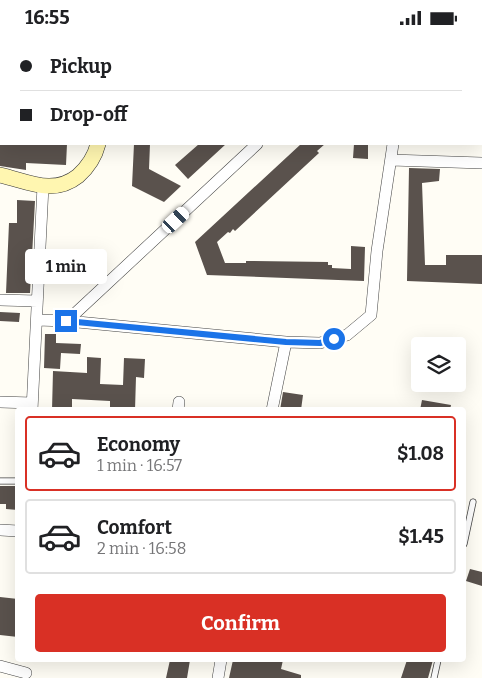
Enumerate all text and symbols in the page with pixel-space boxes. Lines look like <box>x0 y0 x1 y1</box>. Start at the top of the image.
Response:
text: 16:55 <box>25 6 70 29</box>
text: Pickup <box>50 55 112 78</box>
text: Drop-off <box>50 103 128 126</box>
car <box>159 204 192 236</box>
callout: 1 min <box>25 249 107 283</box>
text: 1 min <box>46 257 86 276</box>
route end <box>55 310 77 332</box>
route start <box>323 328 345 350</box>
map controls <box>411 337 466 392</box>
button: layers <box>411 337 466 392</box>
icon: car <box>37 431 82 476</box>
text: Economy <box>97 433 180 456</box>
text: $1.08 <box>397 442 444 465</box>
text: 1 min · 16:57 <box>97 456 182 475</box>
icon: car <box>37 514 82 559</box>
text: Comfort <box>97 516 172 539</box>
text: $1.45 <box>398 525 444 548</box>
text: 2 min · 16:58 <box>97 539 186 558</box>
button: Confirm <box>35 594 446 652</box>

